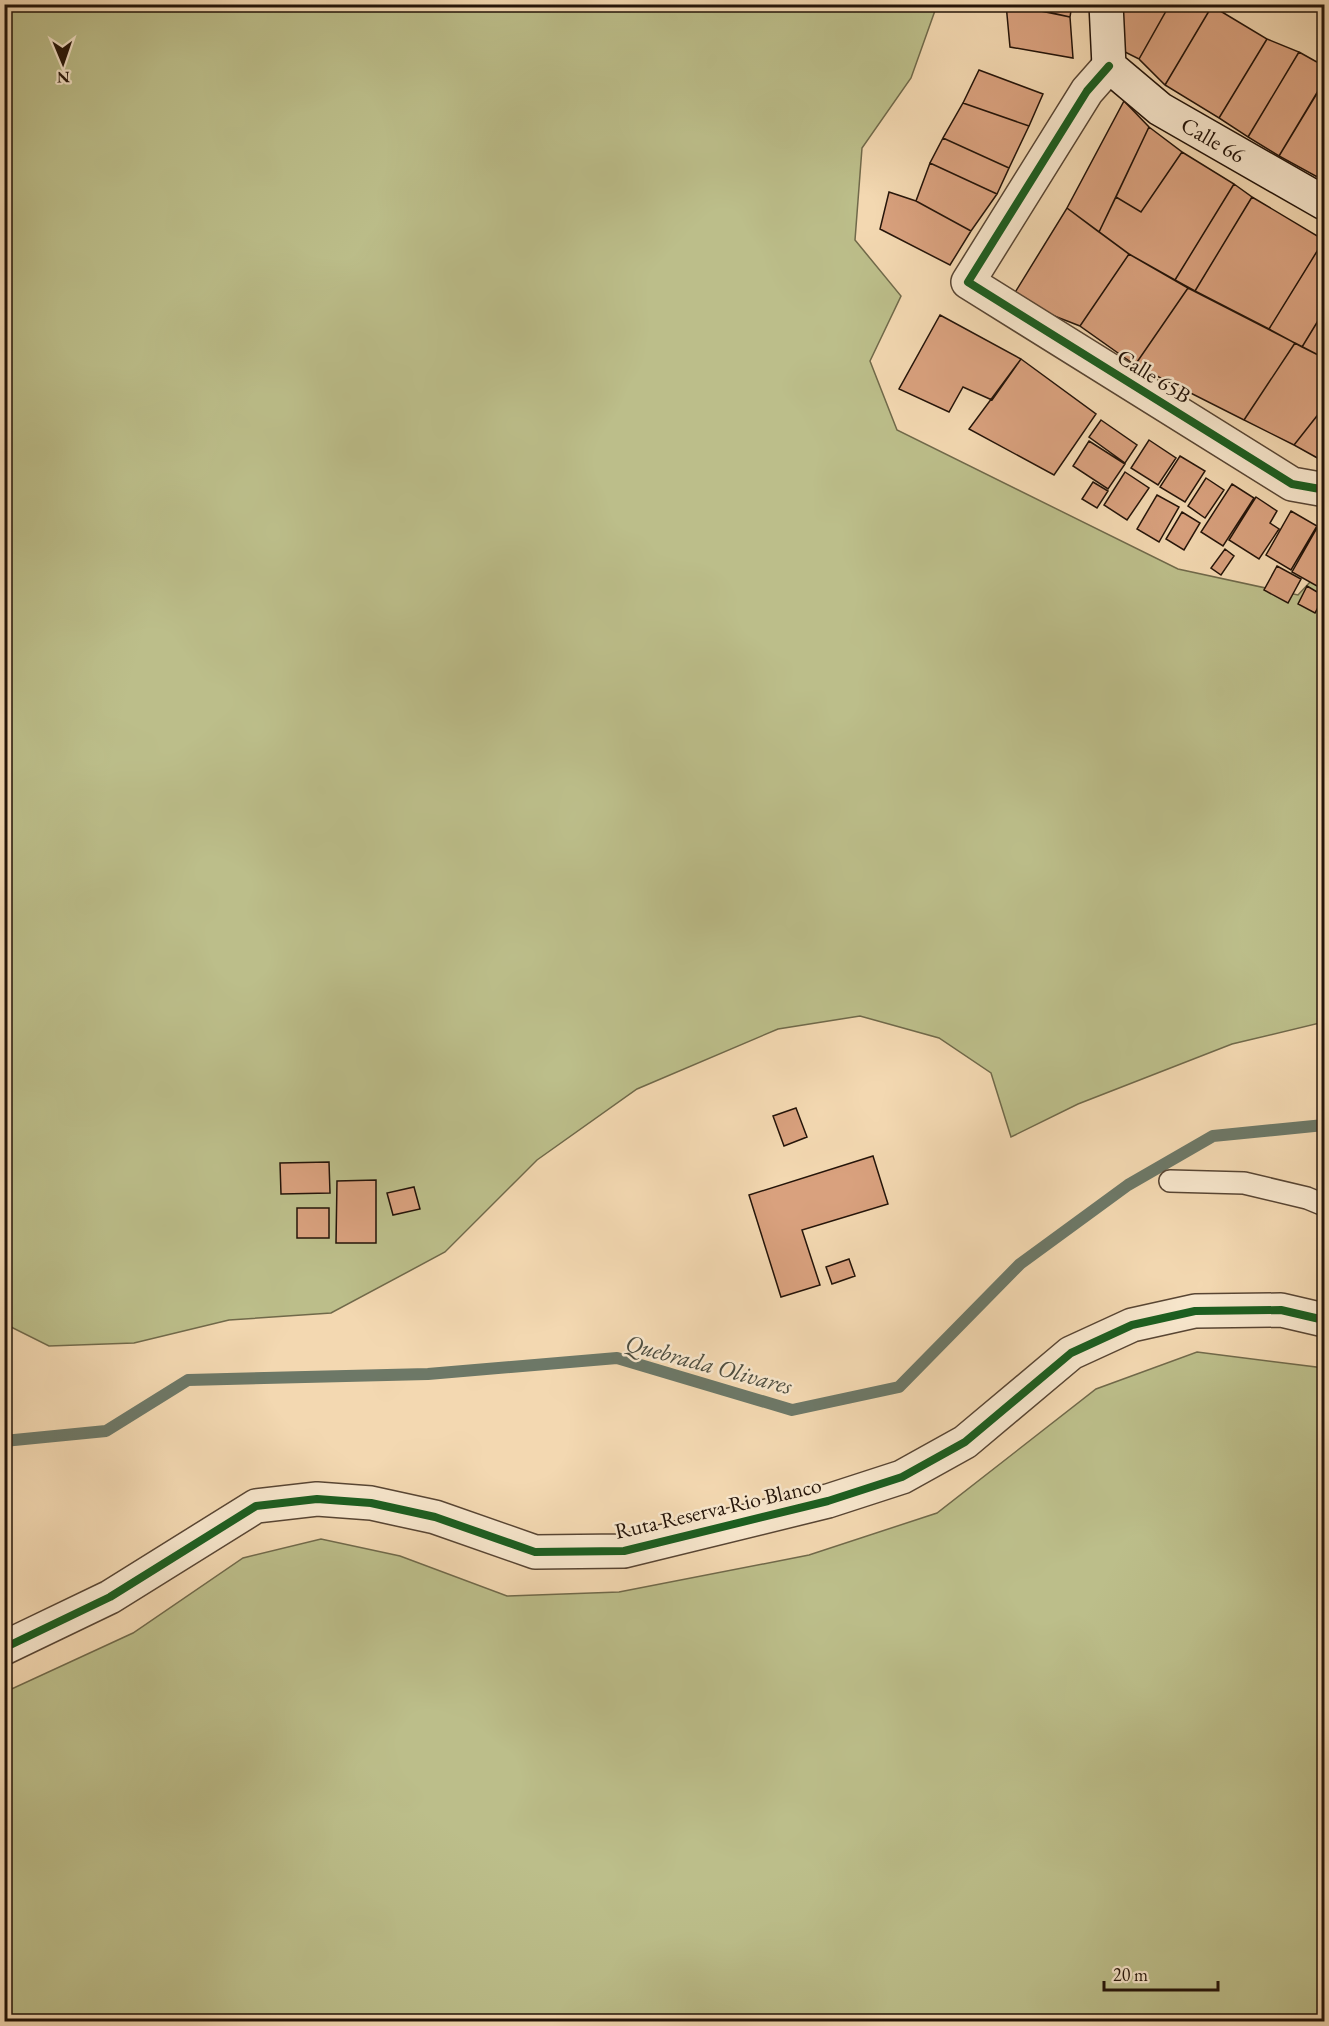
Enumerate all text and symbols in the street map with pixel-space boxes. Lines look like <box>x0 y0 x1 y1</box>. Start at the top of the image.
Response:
north arrow <box>33 33 93 93</box>
text: N <box>57 67 70 88</box>
street label: Calle 66 <box>1176 110 1251 169</box>
street label: Calle 65B <box>1112 342 1197 410</box>
water label: Quebrada Olivares <box>622 1327 796 1401</box>
street label: Ruta Reserva Rio Blanco <box>612 1470 824 1546</box>
scale bar <box>1104 1954 1218 1992</box>
text: 20 m <box>1113 1963 1148 1986</box>

